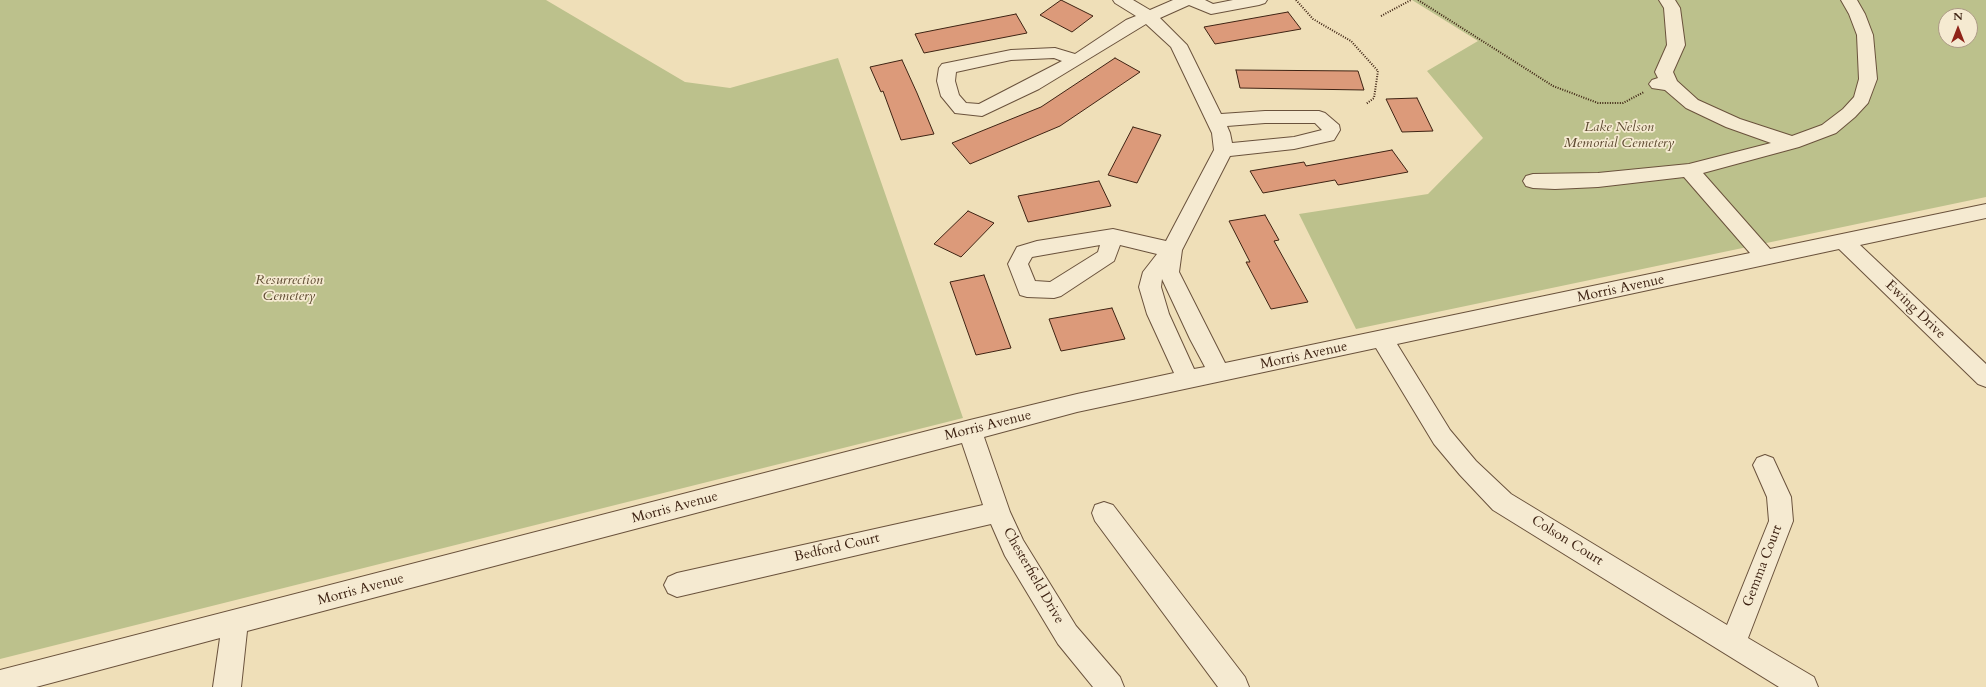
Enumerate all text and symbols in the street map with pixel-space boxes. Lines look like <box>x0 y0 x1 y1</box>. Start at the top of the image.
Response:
north arrow <box>1938 8 1978 48</box>
text: N <box>1953 9 1963 24</box>
park label: Lake Nelson Memorial Cemetery <box>1564 120 1674 152</box>
street label: Morris Avenue <box>1576 272 1666 306</box>
park label: Resurrection Cemetery <box>255 273 323 306</box>
street label: Ewing Drive <box>1881 277 1949 343</box>
street label: Morris Avenue <box>1259 339 1349 373</box>
street label: Morris Avenue <box>943 407 1033 445</box>
street label: Morris Avenue <box>630 488 720 528</box>
street label: Colson Court <box>1528 512 1606 570</box>
street label: Gemma Court <box>1740 523 1786 609</box>
street label: Chesterfield Drive <box>999 525 1067 627</box>
street label: Bedford Court <box>793 530 881 566</box>
street label: Morris Avenue <box>316 570 406 610</box>

